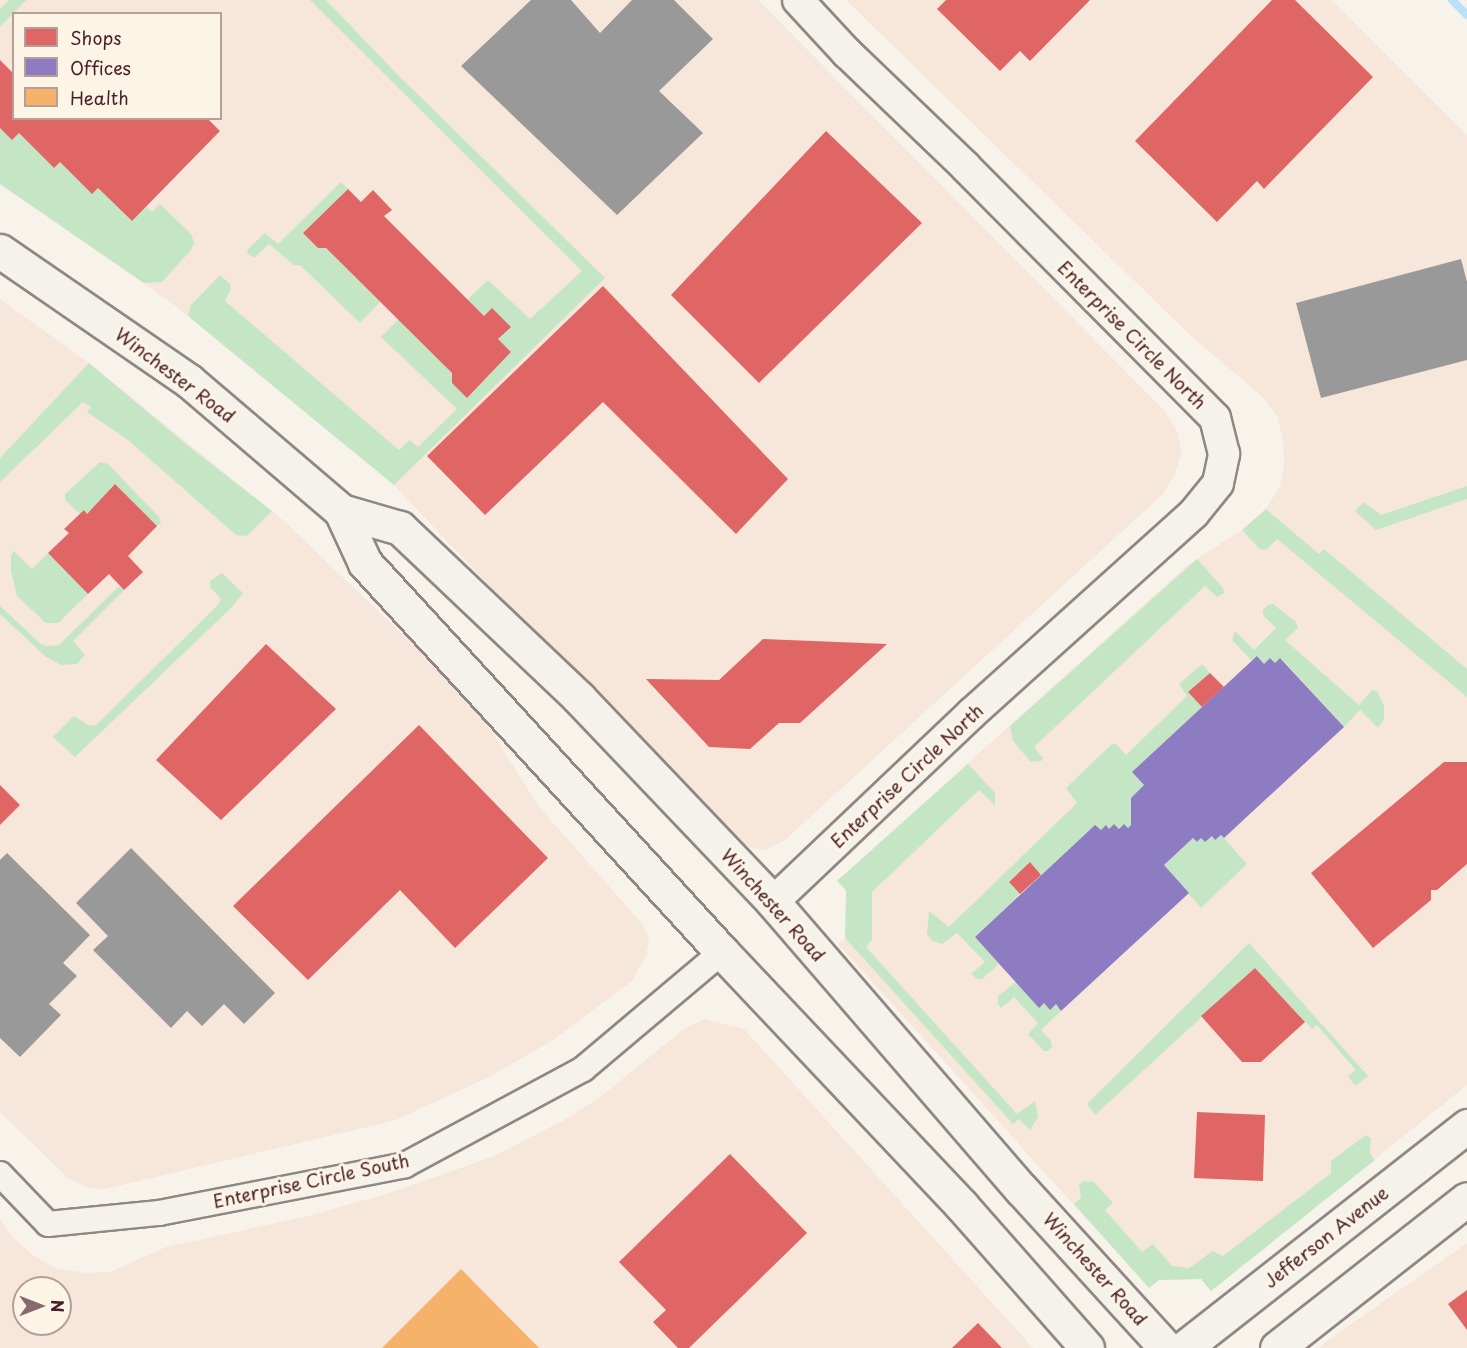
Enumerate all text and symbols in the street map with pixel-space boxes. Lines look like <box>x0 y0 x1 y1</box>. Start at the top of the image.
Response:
legend <box>12 12 222 120</box>
text: Shops <box>70 24 121 51</box>
text: Offices <box>70 54 131 81</box>
text: Health <box>70 84 129 111</box>
street label: Enterprise Circle North <box>1053 256 1211 414</box>
street label: Winchester Road <box>110 322 240 428</box>
street label: Enterprise Circle North <box>826 699 988 853</box>
street label: Winchester Road <box>716 843 830 967</box>
street label: Enterprise Circle South <box>210 1150 412 1212</box>
street label: Jefferson Avenue <box>1261 1183 1391 1291</box>
street label: Winchester Road <box>1038 1207 1152 1331</box>
north arrow <box>12 1276 72 1336</box>
text: N <box>46 1300 70 1312</box>

